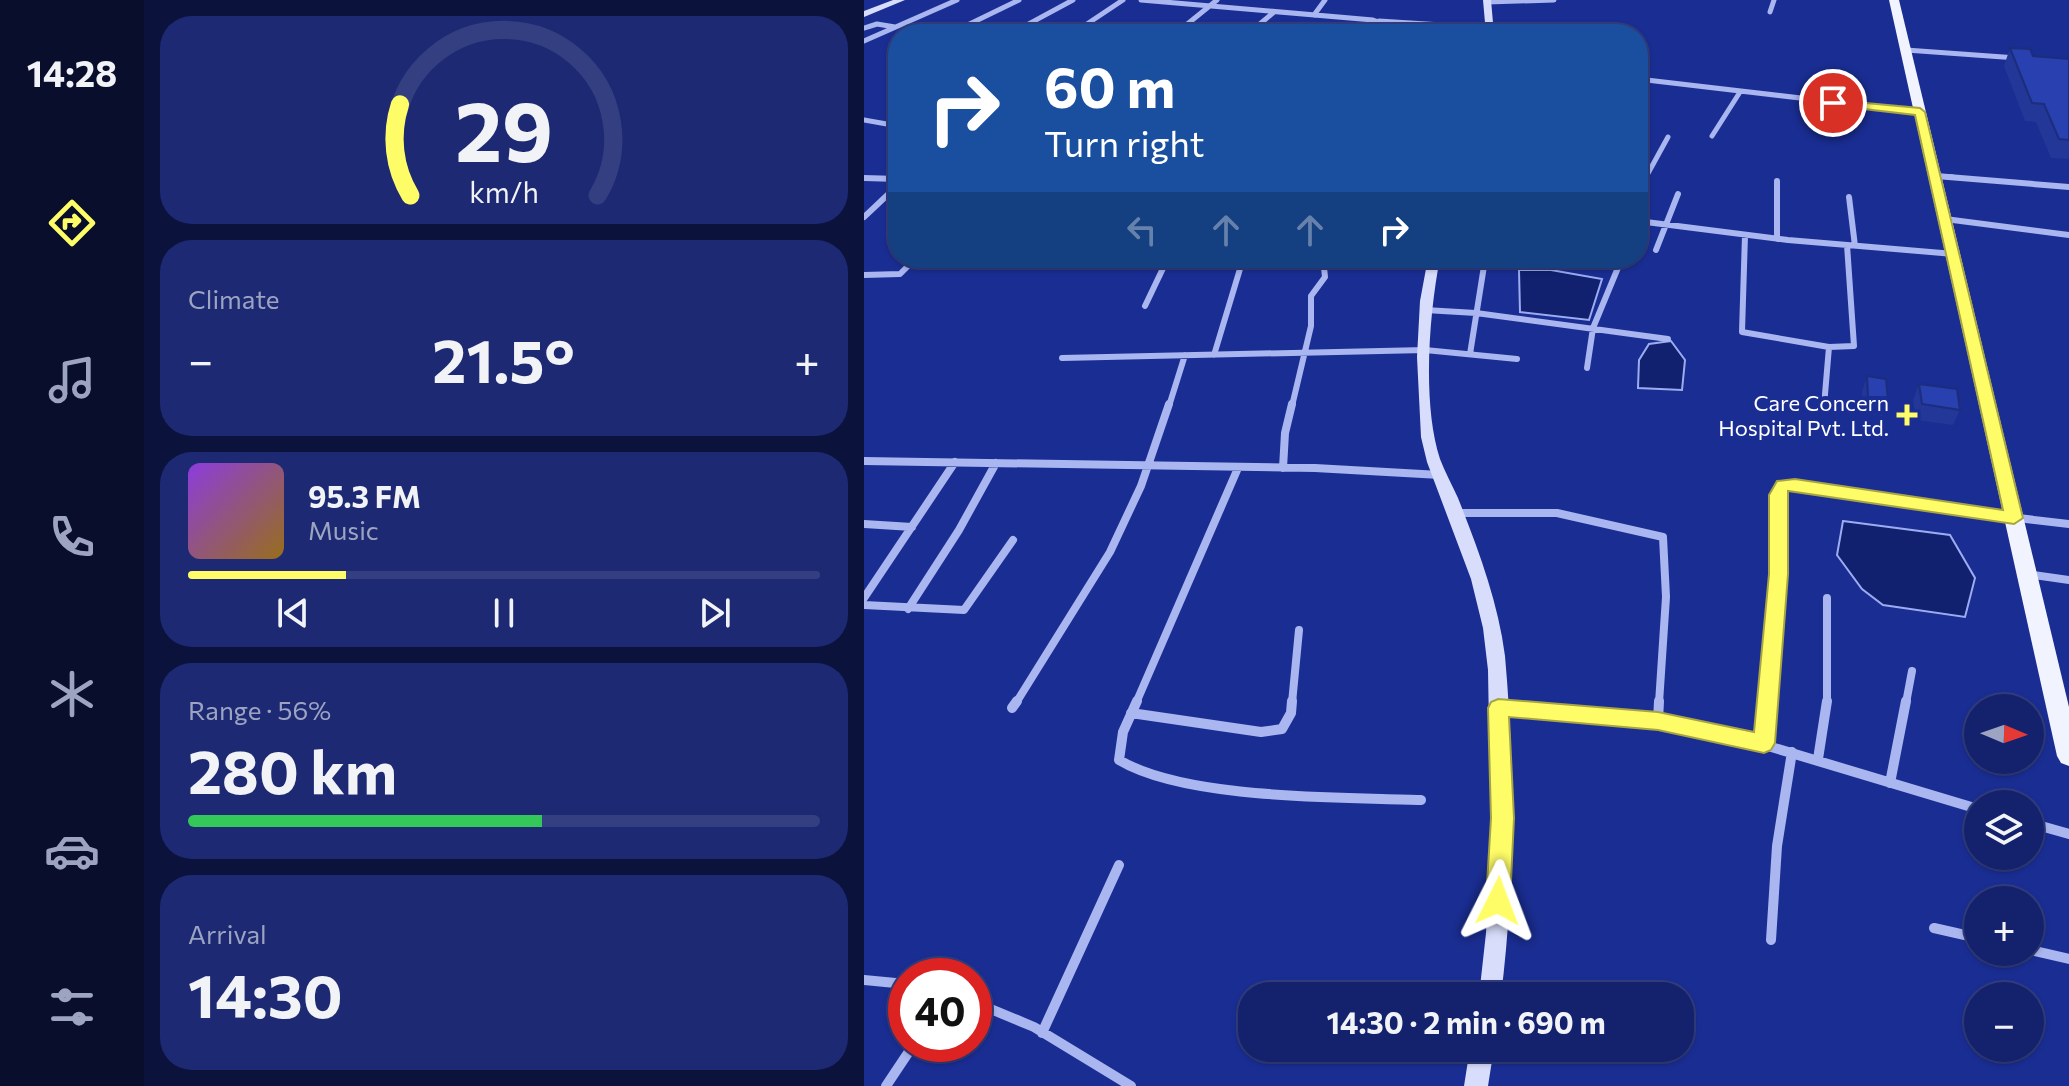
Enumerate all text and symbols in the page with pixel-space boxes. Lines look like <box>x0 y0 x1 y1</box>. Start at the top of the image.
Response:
text: 14:28 <box>27 50 117 94</box>
text: 60 m <box>1044 51 1175 120</box>
icon: right <box>912 56 1016 160</box>
pin <box>1799 69 1867 137</box>
text: 29 <box>455 77 553 179</box>
icon: arrive <box>1811 81 1855 125</box>
text: Turn right <box>1044 120 1205 164</box>
text: km/h <box>469 174 539 209</box>
icon: directions <box>44 195 100 251</box>
icon: left <box>1120 208 1164 252</box>
icon: ahead <box>1204 208 1248 252</box>
icon: ahead <box>1288 208 1332 252</box>
icon: right <box>1372 208 1416 252</box>
text: Climate <box>188 283 280 314</box>
text: 21.5° <box>432 322 575 395</box>
text: − <box>188 332 213 386</box>
text: + <box>794 332 820 386</box>
icon: music <box>44 352 100 408</box>
place label: Care Concern Hospital Pvt. Ltd. <box>1718 389 1889 441</box>
marker: Care Concern Hospital Pvt. Ltd. <box>1896 404 1918 426</box>
text: 95.3 FM <box>308 477 421 514</box>
icon: phone <box>44 509 100 565</box>
text: Music <box>308 514 379 545</box>
icon: previous <box>271 591 315 635</box>
icon: pause <box>482 591 526 635</box>
icon: next <box>693 591 737 635</box>
icon: climate <box>44 666 100 722</box>
text: Range · 56% <box>188 694 331 725</box>
north arrow <box>1964 694 2044 774</box>
map controls <box>1964 694 2044 1062</box>
text: 280 km <box>188 733 397 806</box>
button: layers <box>1964 790 2044 870</box>
icon: car <box>44 823 100 879</box>
position arrow <box>1456 859 1540 943</box>
button: + <box>1964 886 2044 966</box>
text: Arrival <box>188 918 267 949</box>
text: 14:30 <box>188 957 343 1030</box>
speed limit sign: 40 <box>888 958 992 1062</box>
icon: filters <box>44 979 100 1035</box>
button: − <box>1964 982 2044 1062</box>
text: 14:30 · 2 min · 690 m <box>1326 1003 1606 1040</box>

